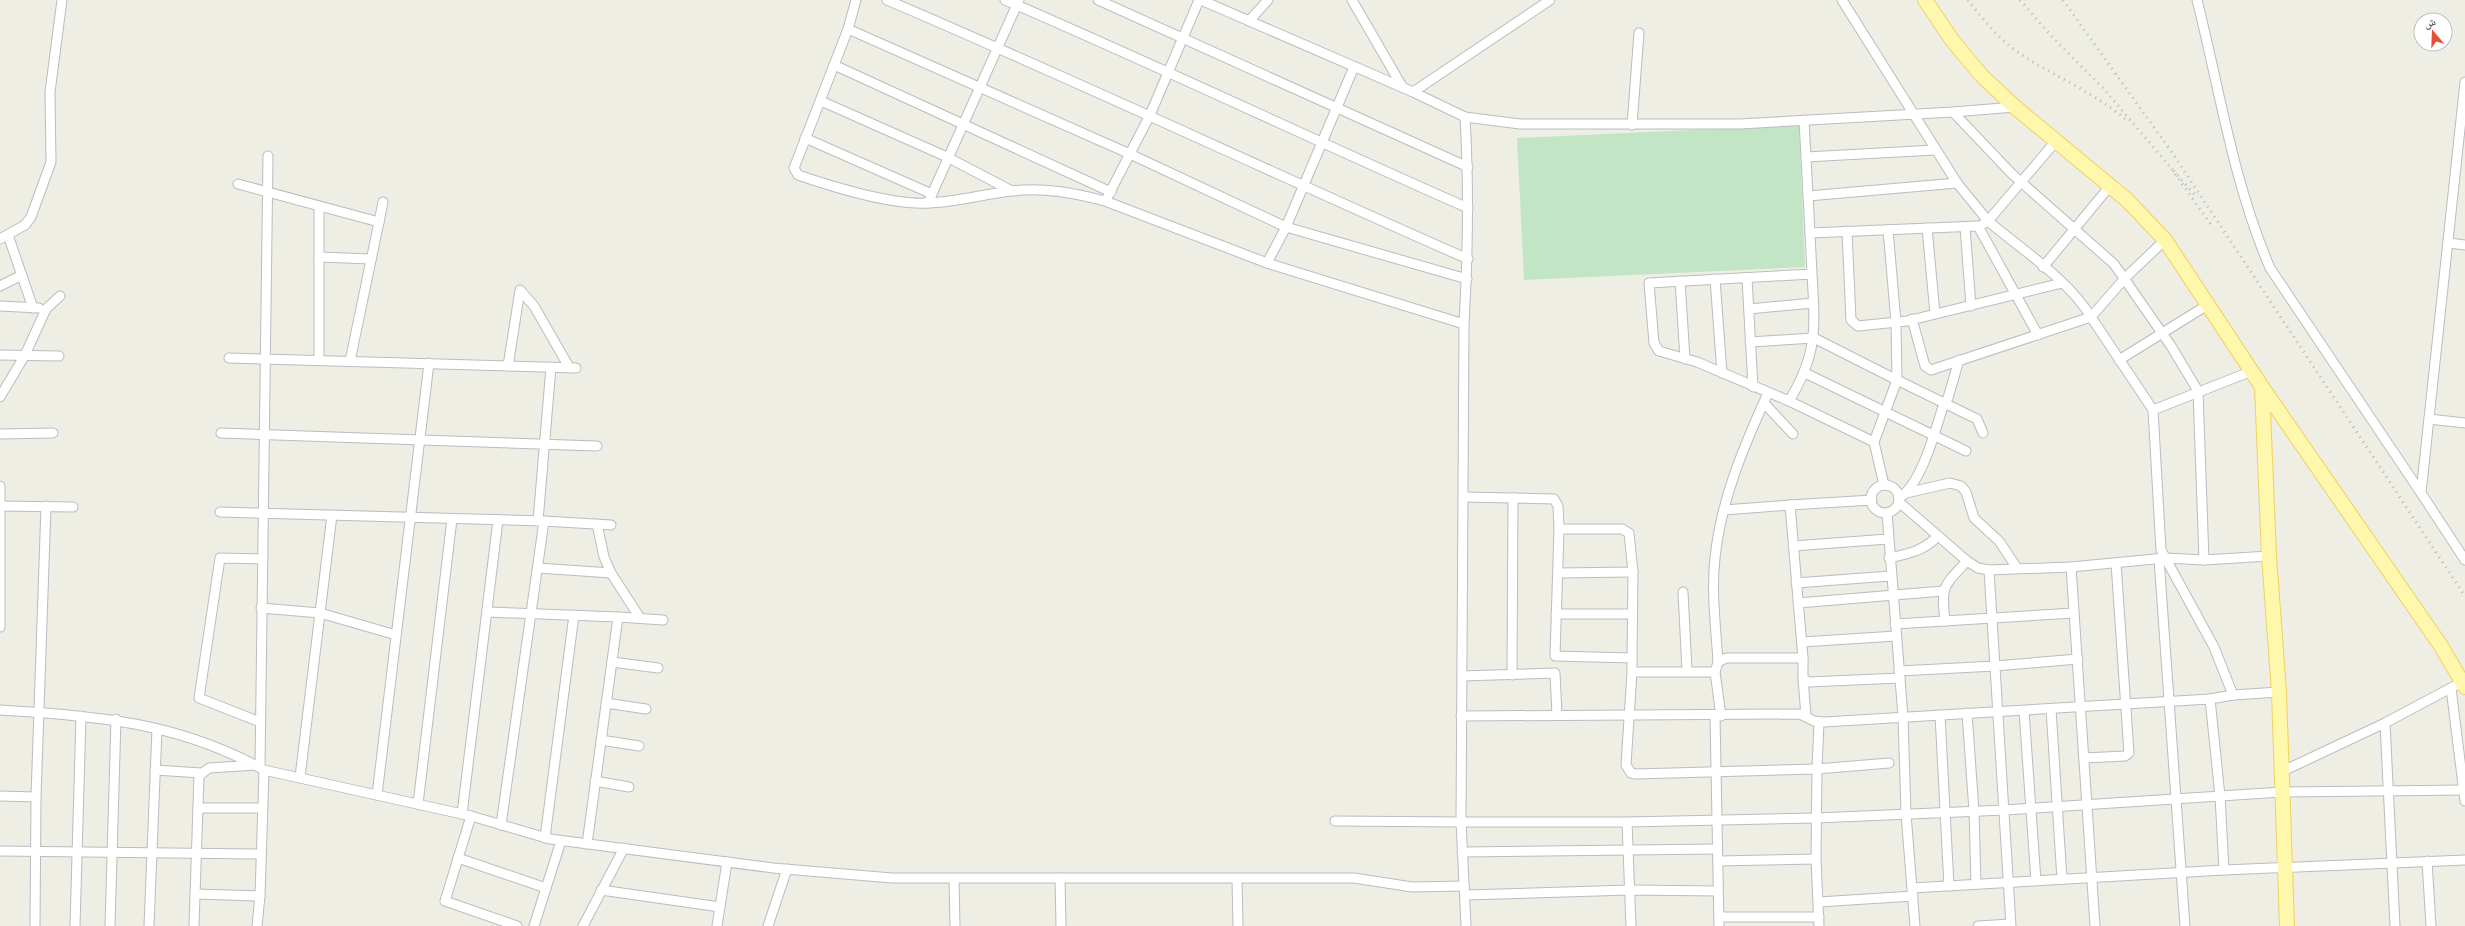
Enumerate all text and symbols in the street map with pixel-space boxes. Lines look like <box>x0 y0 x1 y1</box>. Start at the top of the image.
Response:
north arrow <box>2413 12 2453 52</box>
text: ش <box>2422 13 2438 32</box>

